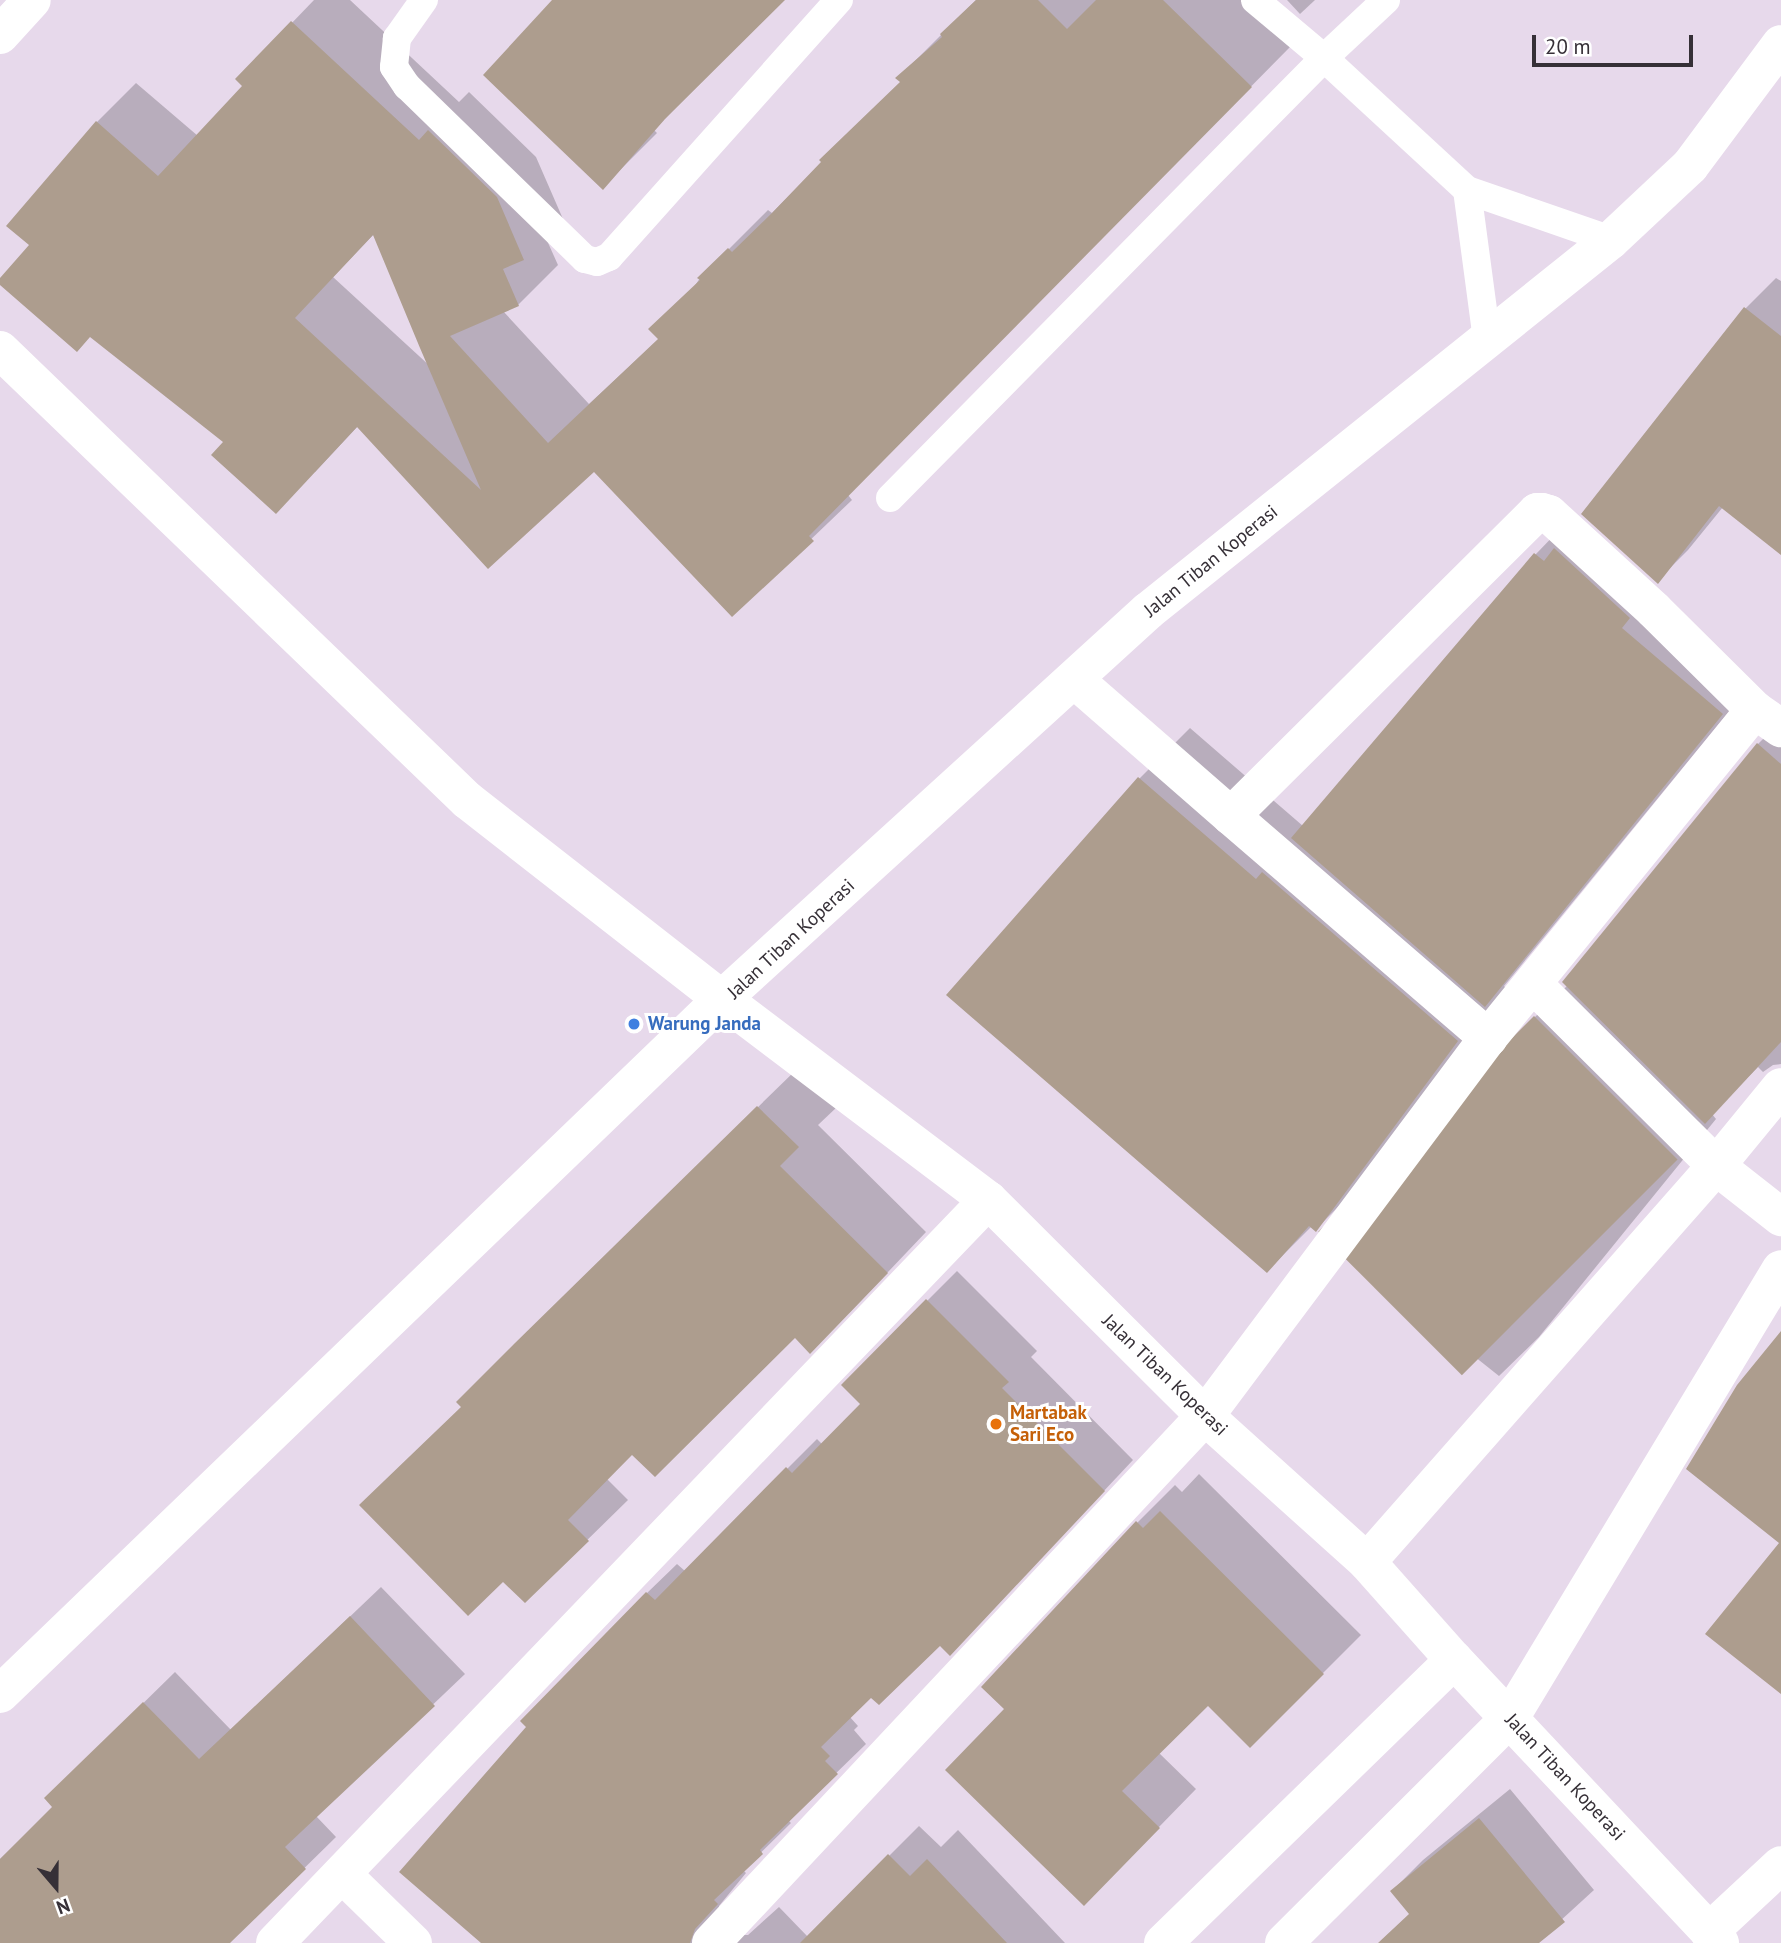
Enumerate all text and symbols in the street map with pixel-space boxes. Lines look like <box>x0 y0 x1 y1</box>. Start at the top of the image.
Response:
scale bar <box>1536 21 1697 65</box>
text: 20 m <box>1545 33 1591 60</box>
street label: Jalan Tiban Koperasi <box>1139 500 1283 622</box>
street label: Jalan Tiban Koperasi <box>723 874 859 1004</box>
place label: Warung Janda <box>648 1013 761 1035</box>
marker: Warung Janda <box>626 1016 642 1032</box>
street label: Jalan Tiban Koperasi <box>1097 1309 1233 1441</box>
place label: Martabak Sari Eco <box>1010 1402 1087 1446</box>
marker: Martabak Sari Eco <box>988 1416 1004 1432</box>
street label: Jalan Tiban Koperasi <box>1500 1709 1630 1845</box>
north arrow <box>21 1852 91 1922</box>
text: N <box>53 1893 73 1920</box>

